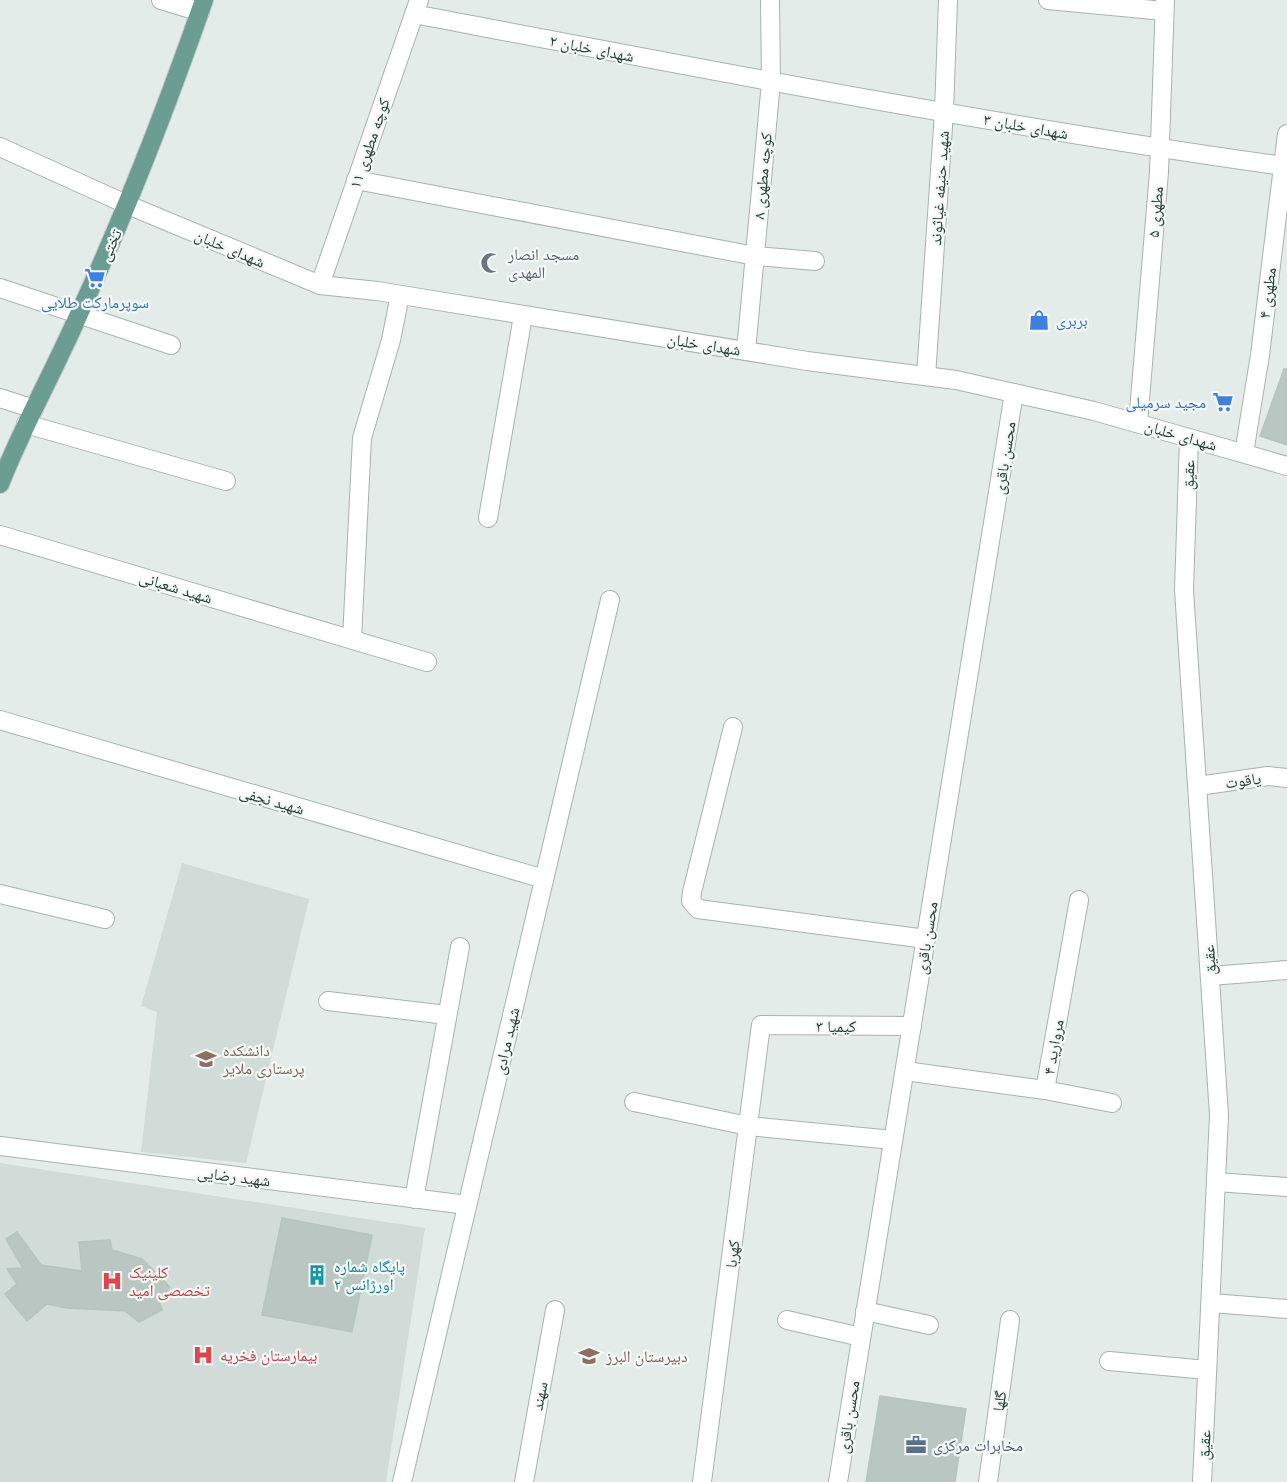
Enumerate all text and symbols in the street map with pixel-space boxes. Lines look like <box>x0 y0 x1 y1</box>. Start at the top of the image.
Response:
street label: شهدای خلبان ۲ <box>548 30 636 67</box>
street label: کوچه مطهری ۱۱ <box>344 95 395 191</box>
street label: شهدای خلبان ۳ <box>982 109 1070 144</box>
street label: شهید حنیفه غیاثوند <box>925 130 953 246</box>
street label: کوچه مطهری ۸ <box>748 131 777 220</box>
street label: مطهری ۵ <box>1143 186 1168 238</box>
street label: شهدای خلبان <box>192 224 268 273</box>
street label: تختی <box>94 226 127 265</box>
place label: مسجد انصار المهدی <box>507 244 579 283</box>
mosque icon: مسجد انصار المهدی <box>479 251 503 275</box>
supermarket icon: سوپرمارکت طلایی <box>83 266 107 290</box>
street label: مطهری ۴ <box>1254 266 1281 320</box>
place label: سوپرمارکت طلایی <box>41 292 149 313</box>
shop icon: بربری <box>1027 308 1051 332</box>
place label: بربری <box>1056 310 1088 331</box>
street label: شهدای خلبان <box>666 328 742 361</box>
supermarket icon: مجید سرمیلی <box>1211 390 1235 414</box>
place label: مجید سرمیلی <box>1126 392 1206 413</box>
street label: شهدای خلبان <box>1142 415 1219 456</box>
street label: محسن باقری <box>988 420 1021 496</box>
street label: عقیق <box>1177 460 1200 491</box>
street label: شهید شعبانی <box>137 566 215 609</box>
street label: یاقوت <box>1224 768 1262 792</box>
street label: شهید نجفی <box>237 781 307 820</box>
street label: محسن باقری <box>910 900 943 976</box>
street label: عقیق <box>1198 944 1221 976</box>
street label: شهید مرادی <box>489 1006 524 1077</box>
street label: کیمیا ۳ <box>816 1016 856 1036</box>
street label: مروارید ۴ <box>1038 1018 1068 1076</box>
place label: دانشکده پرستاری ملایر <box>222 1040 305 1079</box>
school or university icon: دانشکده پرستاری ملایر <box>194 1047 218 1071</box>
street label: شهید رضایی <box>196 1162 272 1191</box>
street label: کهربا <box>720 1239 744 1269</box>
place label: پایگاه شماره ۲ اورژانس <box>334 1256 405 1295</box>
place label: کلینیک تخصصی امید <box>129 1262 210 1301</box>
building icon: پایگاه شماره ۲ اورژانس <box>305 1263 329 1287</box>
hospital icon: کلینیک تخصصی امید <box>100 1269 124 1293</box>
hospital icon: بیمارستان فخریه <box>191 1343 215 1367</box>
school or university icon: دبیرستان البرز <box>577 1344 601 1368</box>
place label: بیمارستان فخریه <box>220 1345 317 1366</box>
place label: دبیرستان البرز <box>605 1346 688 1367</box>
street label: محسن باقری <box>832 1379 865 1455</box>
street label: سهند <box>526 1380 552 1412</box>
street label: گلها <box>988 1389 1010 1413</box>
street label: عقیق <box>1193 1429 1216 1461</box>
office icon: مخابرات مرکزی <box>904 1433 928 1457</box>
place label: مخابرات مرکزی <box>933 1435 1023 1456</box>

